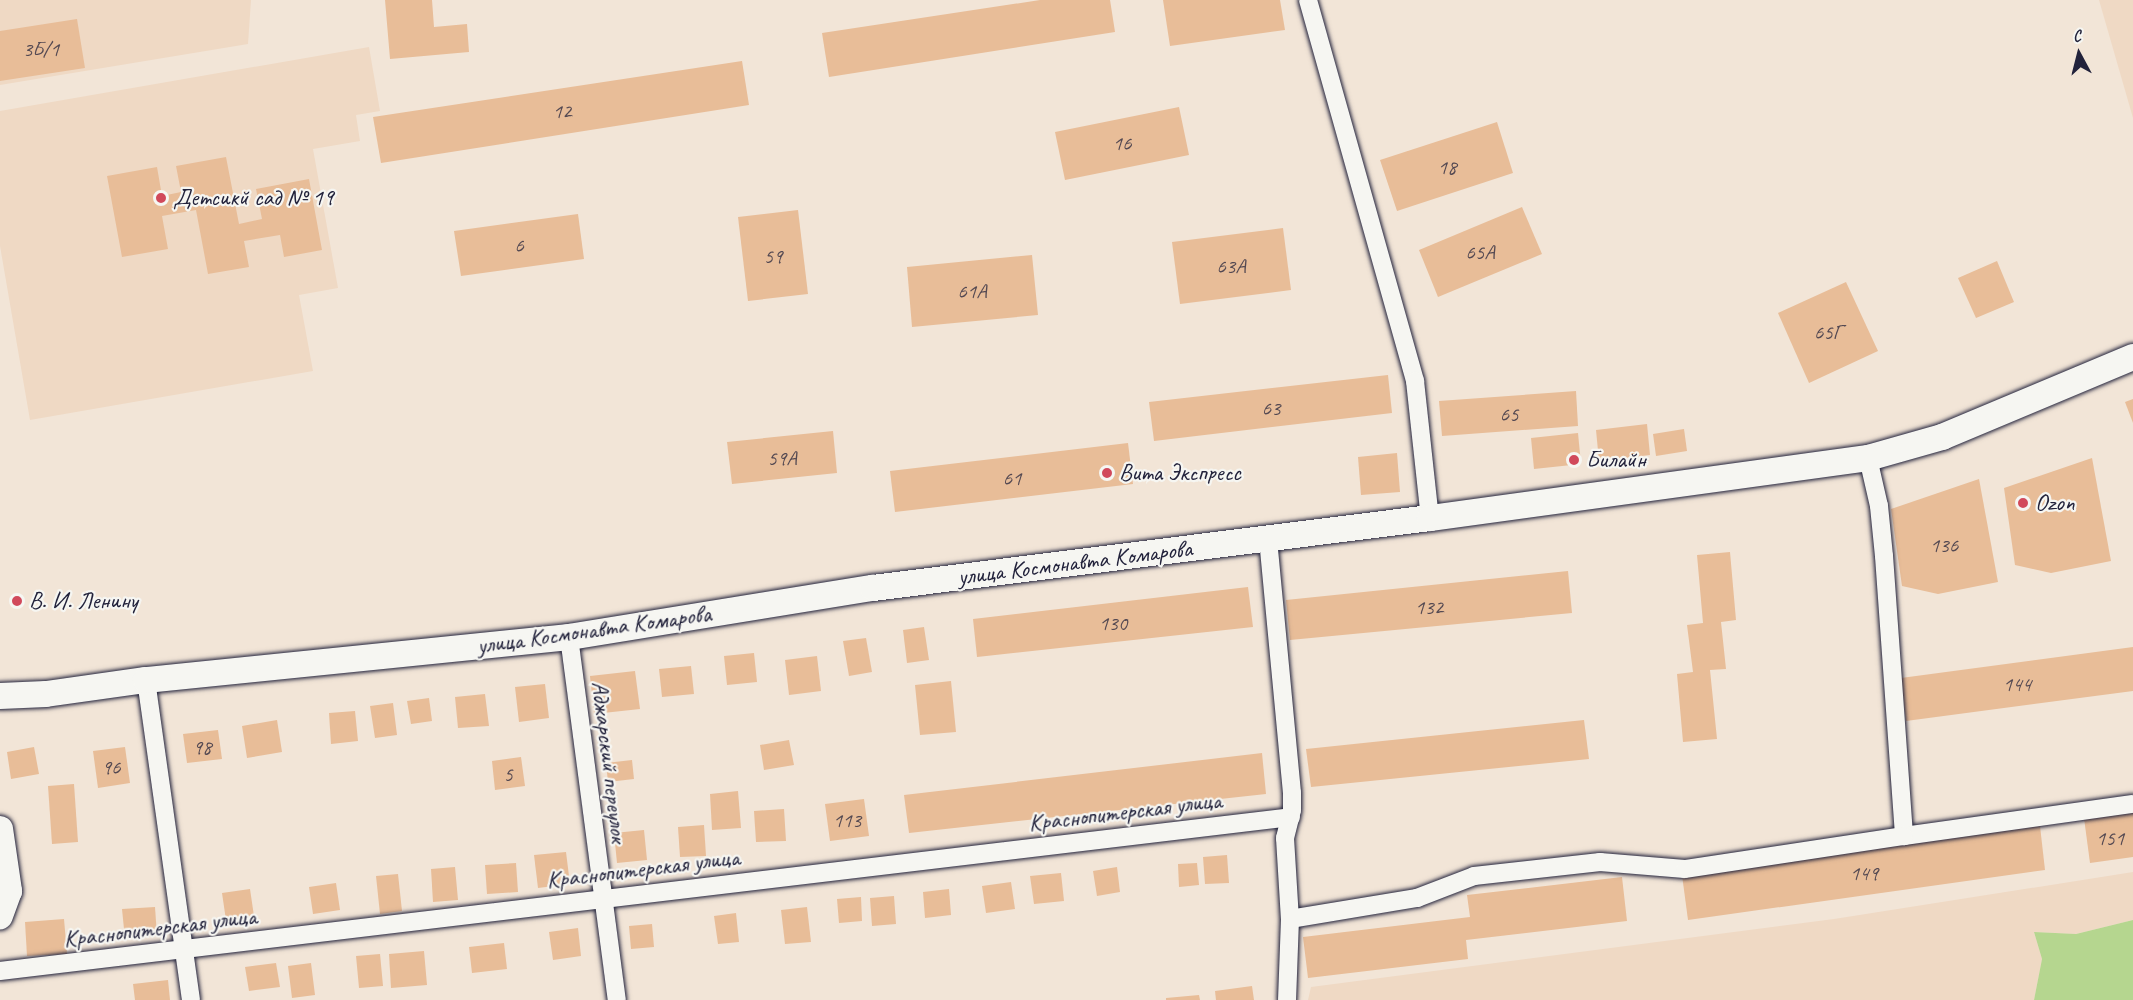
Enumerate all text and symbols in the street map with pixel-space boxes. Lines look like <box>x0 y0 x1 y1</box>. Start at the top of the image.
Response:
north arrow <box>2049 24 2109 84</box>
text: С <box>2072 26 2082 47</box>
house number: 3Б/1 <box>23 36 59 62</box>
house number: 12 <box>553 98 571 124</box>
house number: 16 <box>1113 130 1131 156</box>
house number: 18 <box>1438 154 1456 180</box>
place label: Детсикй сад № 19 <box>173 184 334 212</box>
marker: Детсикй сад № 19 <box>154 191 168 205</box>
house number: 6 <box>514 232 524 258</box>
house number: 65А <box>1465 239 1495 265</box>
house number: 59 <box>764 243 782 269</box>
house number: 63А <box>1216 253 1246 279</box>
house number: 61А <box>957 278 987 304</box>
house number: 65Г <box>1814 319 1842 345</box>
house number: 63 <box>1262 395 1280 421</box>
house number: 65 <box>1500 401 1518 427</box>
house number: 59А <box>767 445 797 471</box>
place label: Билайн <box>1586 446 1646 474</box>
marker: Билайн <box>1567 453 1581 467</box>
place label: Вита Экспресс <box>1119 459 1240 487</box>
house number: 61 <box>1003 465 1021 491</box>
marker: Вита Экспресс <box>1100 466 1114 480</box>
place label: Ozon <box>2035 489 2074 517</box>
marker: Ozon <box>2016 496 2030 510</box>
house number: 136 <box>1930 532 1958 558</box>
street label: улица Космонавта Комарова <box>956 534 1194 592</box>
place label: В. И. Ленину <box>29 587 138 615</box>
marker: В. И. Ленину <box>10 594 24 608</box>
house number: 132 <box>1415 594 1443 620</box>
street label: улица Космонавта Комарова <box>475 599 713 661</box>
house number: 130 <box>1099 610 1127 636</box>
house number: 144 <box>2003 671 2031 697</box>
street label: Аджарский переулок <box>585 680 633 844</box>
house number: 98 <box>193 734 211 760</box>
house number: 96 <box>102 754 120 780</box>
house number: 5 <box>503 761 513 787</box>
street label: Краснопитерская улица <box>1027 786 1223 838</box>
house number: 113 <box>833 807 861 833</box>
house number: 151 <box>2096 825 2124 851</box>
street label: Краснопитерская улица <box>545 843 741 895</box>
house number: 149 <box>1850 860 1878 886</box>
street label: Краснопитерская улица <box>62 902 258 954</box>

